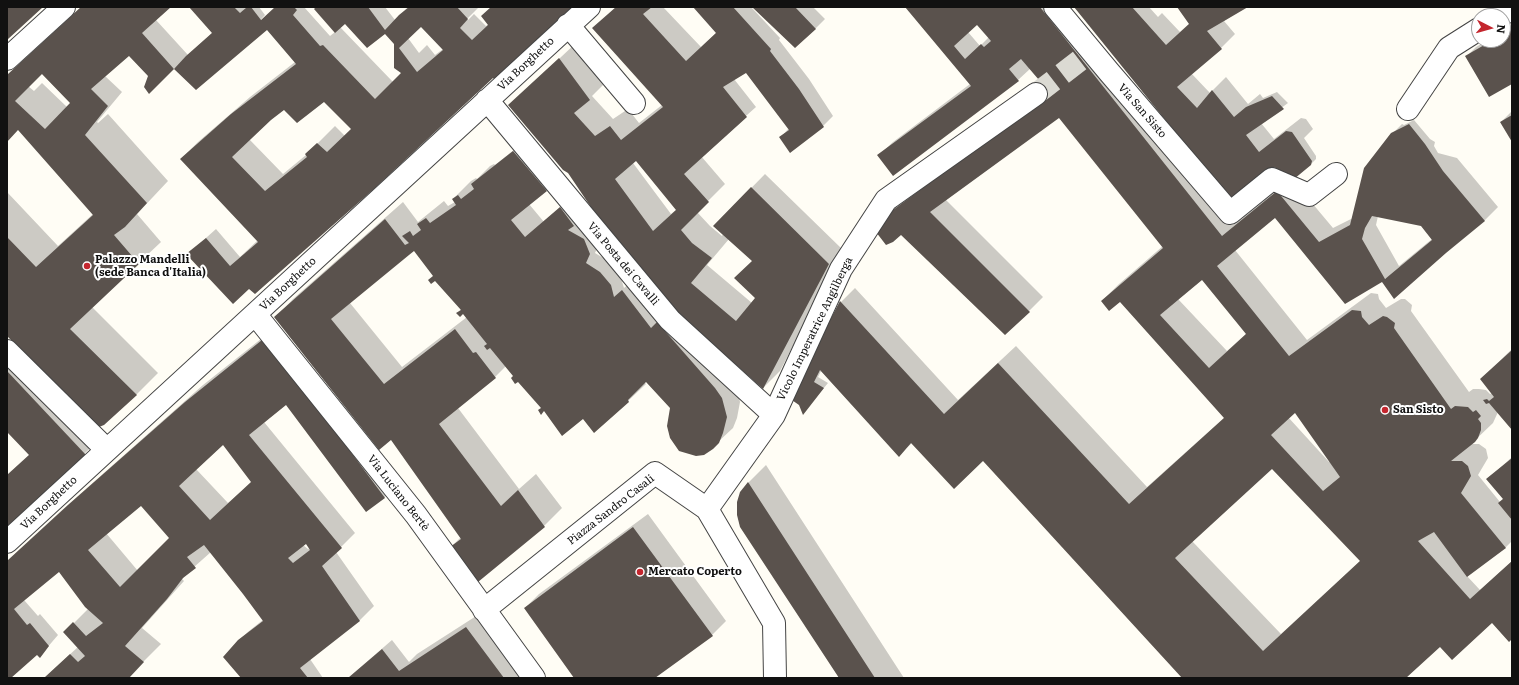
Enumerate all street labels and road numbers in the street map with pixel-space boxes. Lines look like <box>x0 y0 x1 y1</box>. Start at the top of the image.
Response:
street label: Via Borghetto <box>495 34 557 94</box>
street label: Via San Sisto <box>1115 81 1169 141</box>
street label: Via Posta dei Cavalli <box>584 220 662 308</box>
street label: Via Borghetto <box>257 254 319 314</box>
street label: Vicolo Imperatrice Angilberga <box>774 255 856 403</box>
street label: Via Luciano Bertè <box>364 452 432 534</box>
street label: Piazza Sandro Casali <box>565 472 657 548</box>
street label: Via Borghetto <box>18 473 80 533</box>

